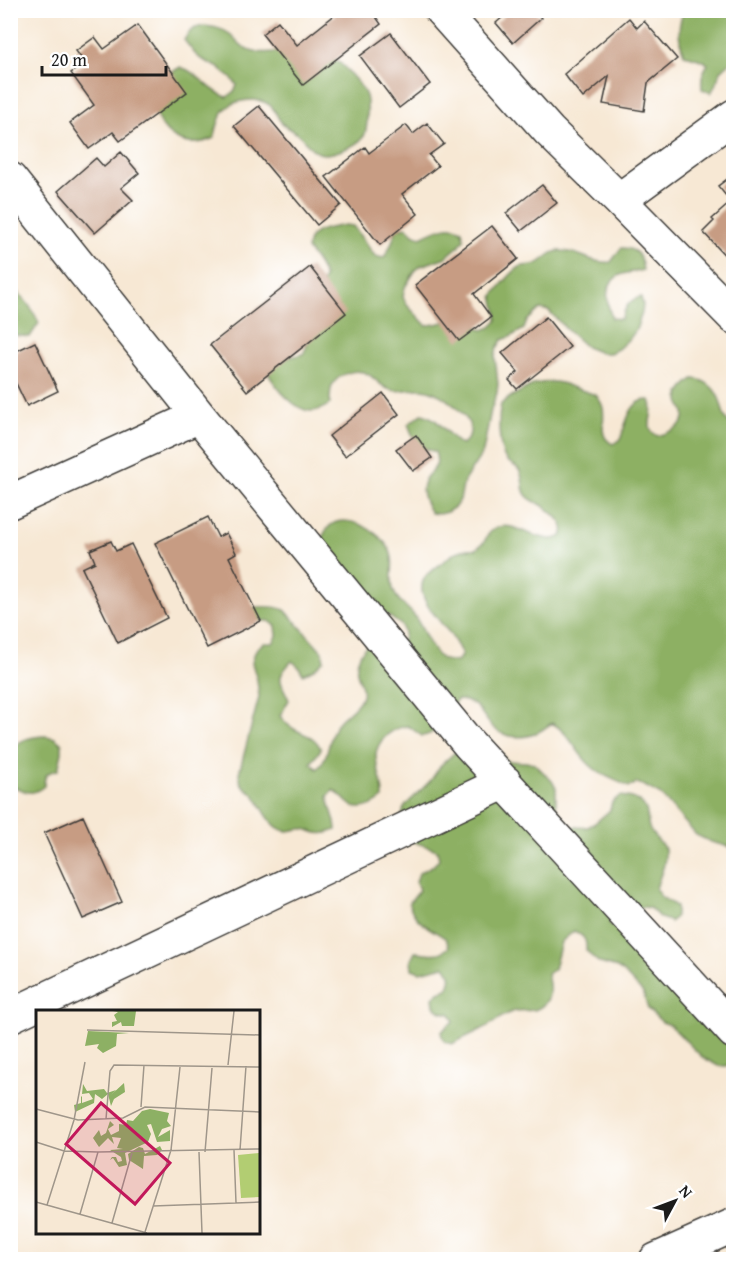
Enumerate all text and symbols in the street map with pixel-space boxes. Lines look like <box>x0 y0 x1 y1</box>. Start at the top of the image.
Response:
scale bar <box>42 39 166 77</box>
text: 20 m <box>51 46 87 73</box>
inset map <box>36 1010 260 1234</box>
north arrow <box>645 1171 705 1231</box>
text: N <box>674 1179 699 1203</box>

